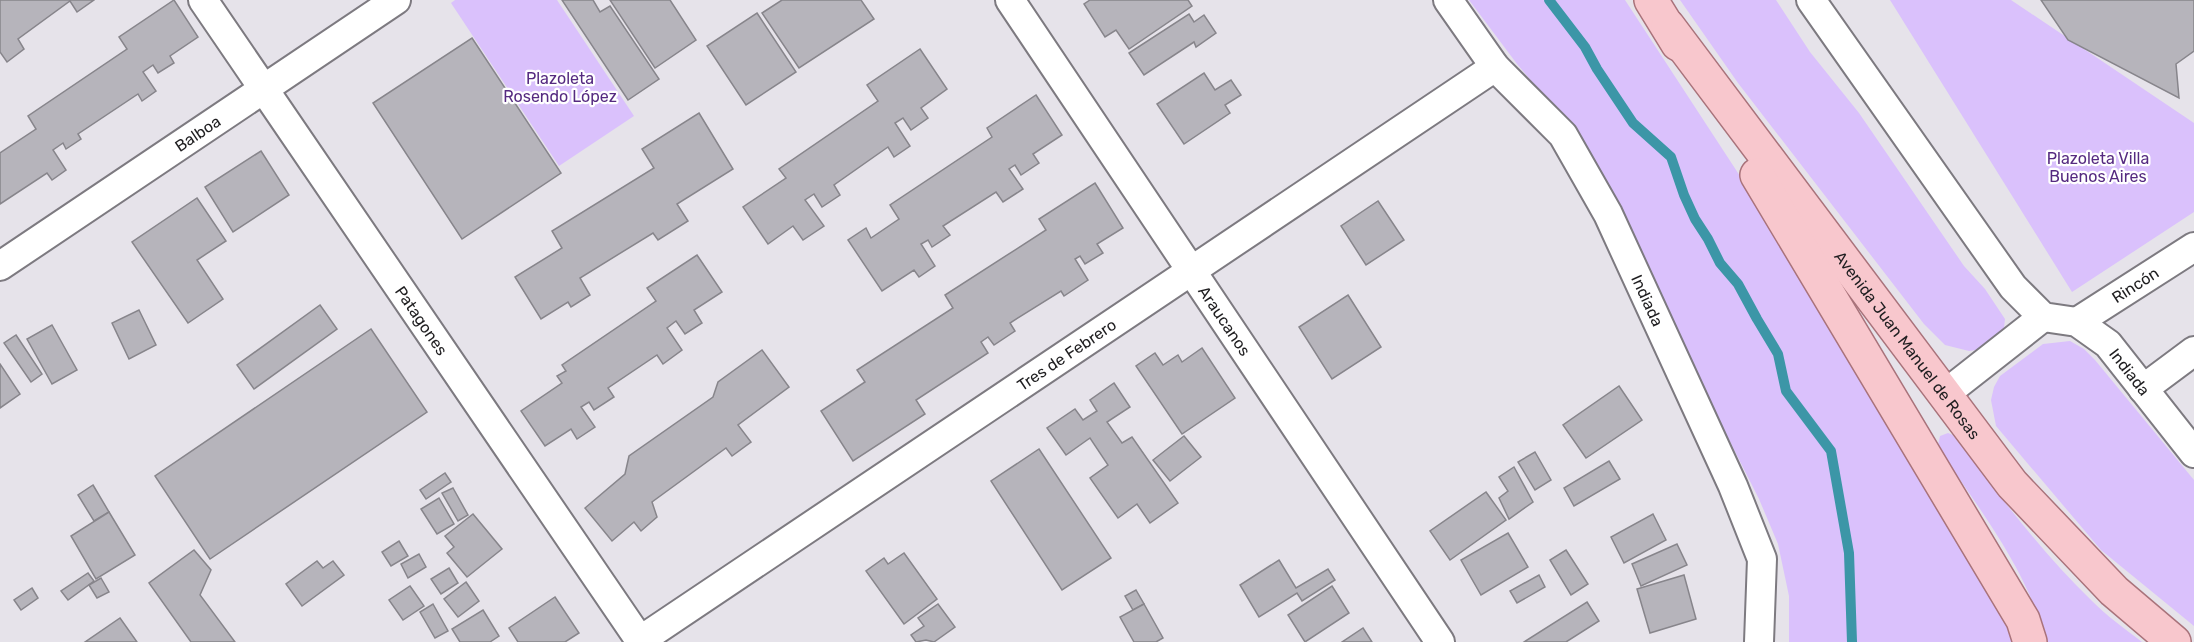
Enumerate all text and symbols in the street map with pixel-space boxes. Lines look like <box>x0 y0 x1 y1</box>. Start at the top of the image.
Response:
park label: Plazoleta Rosendo López <box>503 69 617 106</box>
street label: Balboa <box>171 112 224 156</box>
park label: Plazoleta Villa Buenos Aires <box>2047 149 2149 186</box>
street label: Avenida Juan Manuel de Rosas <box>1830 247 1984 443</box>
street label: Rincón <box>2108 263 2162 307</box>
street label: Indiada <box>1627 272 1667 329</box>
street label: Araucanos <box>1194 282 1255 359</box>
street label: Patagones <box>391 283 452 359</box>
street label: Tres de Febrero <box>1014 315 1120 395</box>
street label: Indiada <box>2105 345 2154 399</box>

